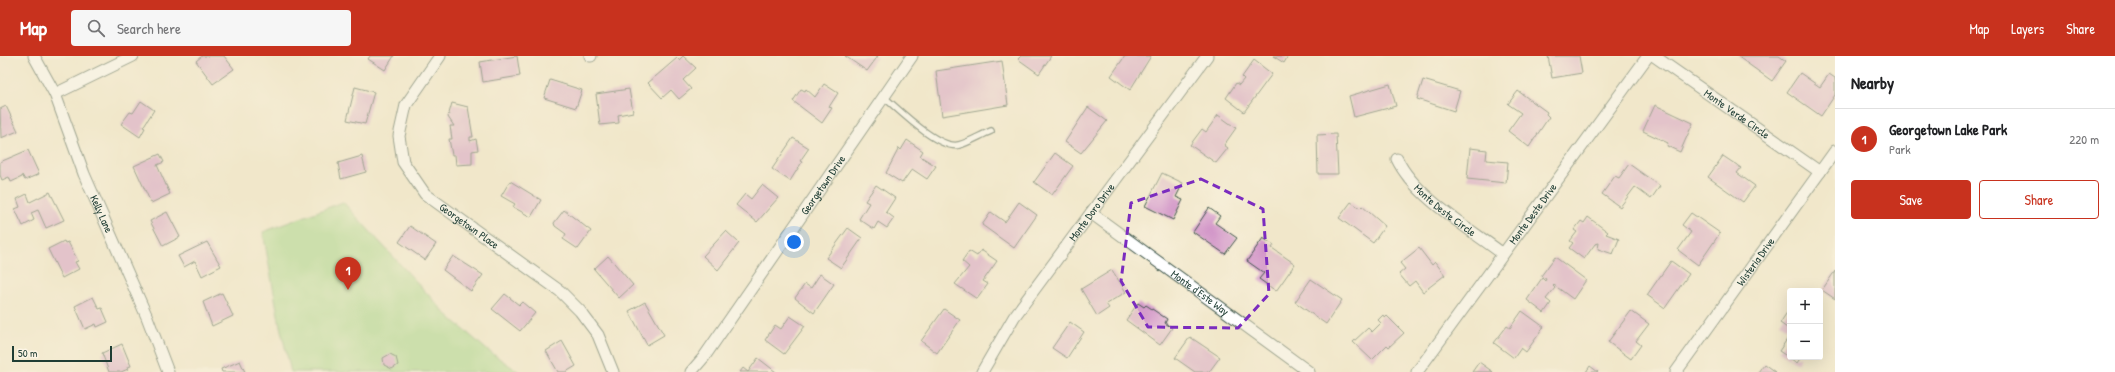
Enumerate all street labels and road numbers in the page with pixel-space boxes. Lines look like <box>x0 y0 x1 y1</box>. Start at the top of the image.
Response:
street label: Monte Verde Circle <box>1701 86 1773 142</box>
street label: Georgetown Drive <box>797 152 849 217</box>
street label: Monte Doro Drive <box>1066 180 1118 244</box>
street label: Monte Deste Drive <box>1506 180 1560 247</box>
street label: Monte Deste Circle <box>1411 181 1479 240</box>
street label: Kelly Lane <box>87 193 116 235</box>
street label: Georgetown Place <box>437 200 502 252</box>
street label: Wisteria Drive <box>1733 234 1778 288</box>
street label: Monte d'Este Way <box>1168 267 1232 319</box>

